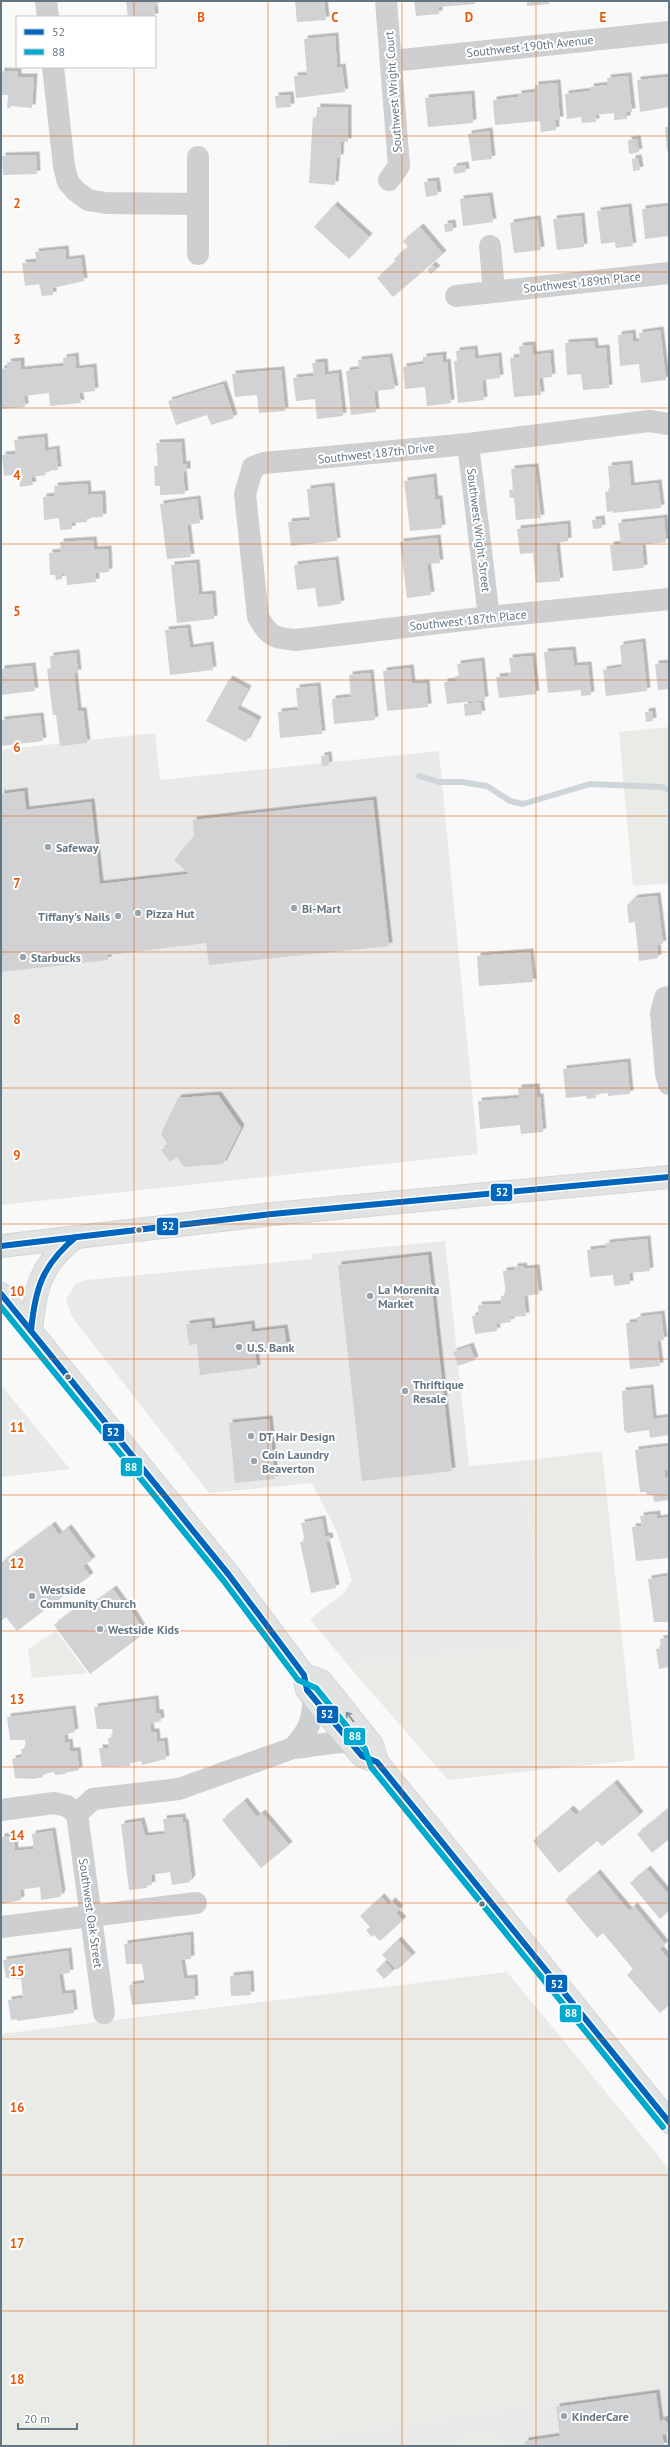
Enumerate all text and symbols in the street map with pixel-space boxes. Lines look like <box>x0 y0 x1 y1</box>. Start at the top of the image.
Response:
text: B <box>197 9 205 26</box>
text: C <box>331 9 339 26</box>
text: D <box>465 9 473 26</box>
text: E <box>600 9 607 26</box>
legend <box>16 16 156 68</box>
text: 52 <box>52 24 65 39</box>
street label: Southwest Wright Court <box>381 31 405 153</box>
street label: Southwest 190th Avenue <box>466 32 594 60</box>
text: 88 <box>52 44 65 59</box>
text: 2 <box>13 195 21 212</box>
street label: Southwest 189th Place <box>523 268 641 296</box>
text: 3 <box>13 331 21 348</box>
street label: Southwest 187th Drive <box>317 439 435 467</box>
text: 4 <box>13 467 21 484</box>
street label: Southwest Wright Street <box>464 467 494 593</box>
text: 5 <box>13 603 21 620</box>
street label: Southwest 187th Place <box>409 606 527 634</box>
text: 6 <box>13 739 21 756</box>
place label: Safeway <box>56 840 99 855</box>
marker: Safeway <box>43 842 53 852</box>
text: 7 <box>13 875 21 892</box>
place label: Bi-Mart <box>302 901 342 916</box>
marker: Bi-Mart <box>289 903 299 913</box>
place label: Pizza Hut <box>146 906 195 921</box>
marker: Pizza Hut <box>133 908 143 918</box>
place label: Tiffany's Nails <box>38 909 110 924</box>
marker: Tiffany's Nails <box>113 911 123 921</box>
place label: Starbucks <box>31 950 81 965</box>
marker: Starbucks <box>18 952 28 962</box>
text: 8 <box>13 1011 21 1028</box>
text: 9 <box>13 1147 21 1164</box>
line badge: 52 <box>490 1183 513 1202</box>
text: 52 <box>496 1185 508 1199</box>
line badge: 52 <box>156 1217 179 1236</box>
text: 52 <box>162 1219 174 1233</box>
unlabelled marker <box>134 1225 144 1235</box>
place label: La Morenita Market <box>378 1282 439 1311</box>
text: 10 <box>10 1283 24 1300</box>
marker: La Morenita Market <box>365 1291 375 1301</box>
place label: U.S. Bank <box>247 1340 295 1355</box>
marker: U.S. Bank <box>234 1342 244 1352</box>
unlabelled marker <box>63 1372 73 1382</box>
place label: Thriftique Resale <box>413 1377 464 1406</box>
marker: Thriftique Resale <box>400 1386 410 1396</box>
text: 11 <box>10 1419 24 1436</box>
line badge: 52 <box>102 1423 125 1442</box>
text: 52 <box>107 1425 119 1439</box>
place label: DT Hair Design <box>259 1429 335 1444</box>
marker: DT Hair Design <box>246 1431 256 1441</box>
place label: Coin Laundry Beaverton <box>262 1447 329 1476</box>
marker: Coin Laundry Beaverton <box>249 1456 259 1466</box>
line badge: 88 <box>120 1457 143 1477</box>
text: 88 <box>125 1460 137 1474</box>
text: 12 <box>10 1555 24 1572</box>
place label: Westside Community Church <box>40 1582 136 1611</box>
marker: Westside Community Church <box>27 1591 37 1601</box>
place label: Westside Kids <box>108 1622 179 1637</box>
marker: Westside Kids <box>95 1624 105 1634</box>
text: 13 <box>10 1691 24 1708</box>
line badge: 52 <box>316 1705 339 1724</box>
text: 52 <box>321 1707 333 1721</box>
one-way arrow <box>346 1712 355 1723</box>
line badge: 88 <box>343 1727 366 1746</box>
text: 88 <box>349 1729 361 1743</box>
text: 14 <box>10 1827 25 1844</box>
street label: Southwest Oak Street <box>76 1857 106 1969</box>
unlabelled marker <box>477 1899 487 1909</box>
text: 15 <box>10 1963 24 1980</box>
line badge: 52 <box>545 1974 568 1993</box>
text: 52 <box>551 1977 563 1991</box>
line badge: 88 <box>559 2004 582 2023</box>
text: 88 <box>565 2006 577 2020</box>
text: 16 <box>10 2099 24 2116</box>
text: 17 <box>10 2235 24 2252</box>
text: 18 <box>10 2371 24 2388</box>
scale bar <box>18 2405 77 2431</box>
place label: KinderCare <box>572 2409 629 2424</box>
text: 20 m <box>24 2411 50 2426</box>
marker: KinderCare <box>559 2411 569 2421</box>

